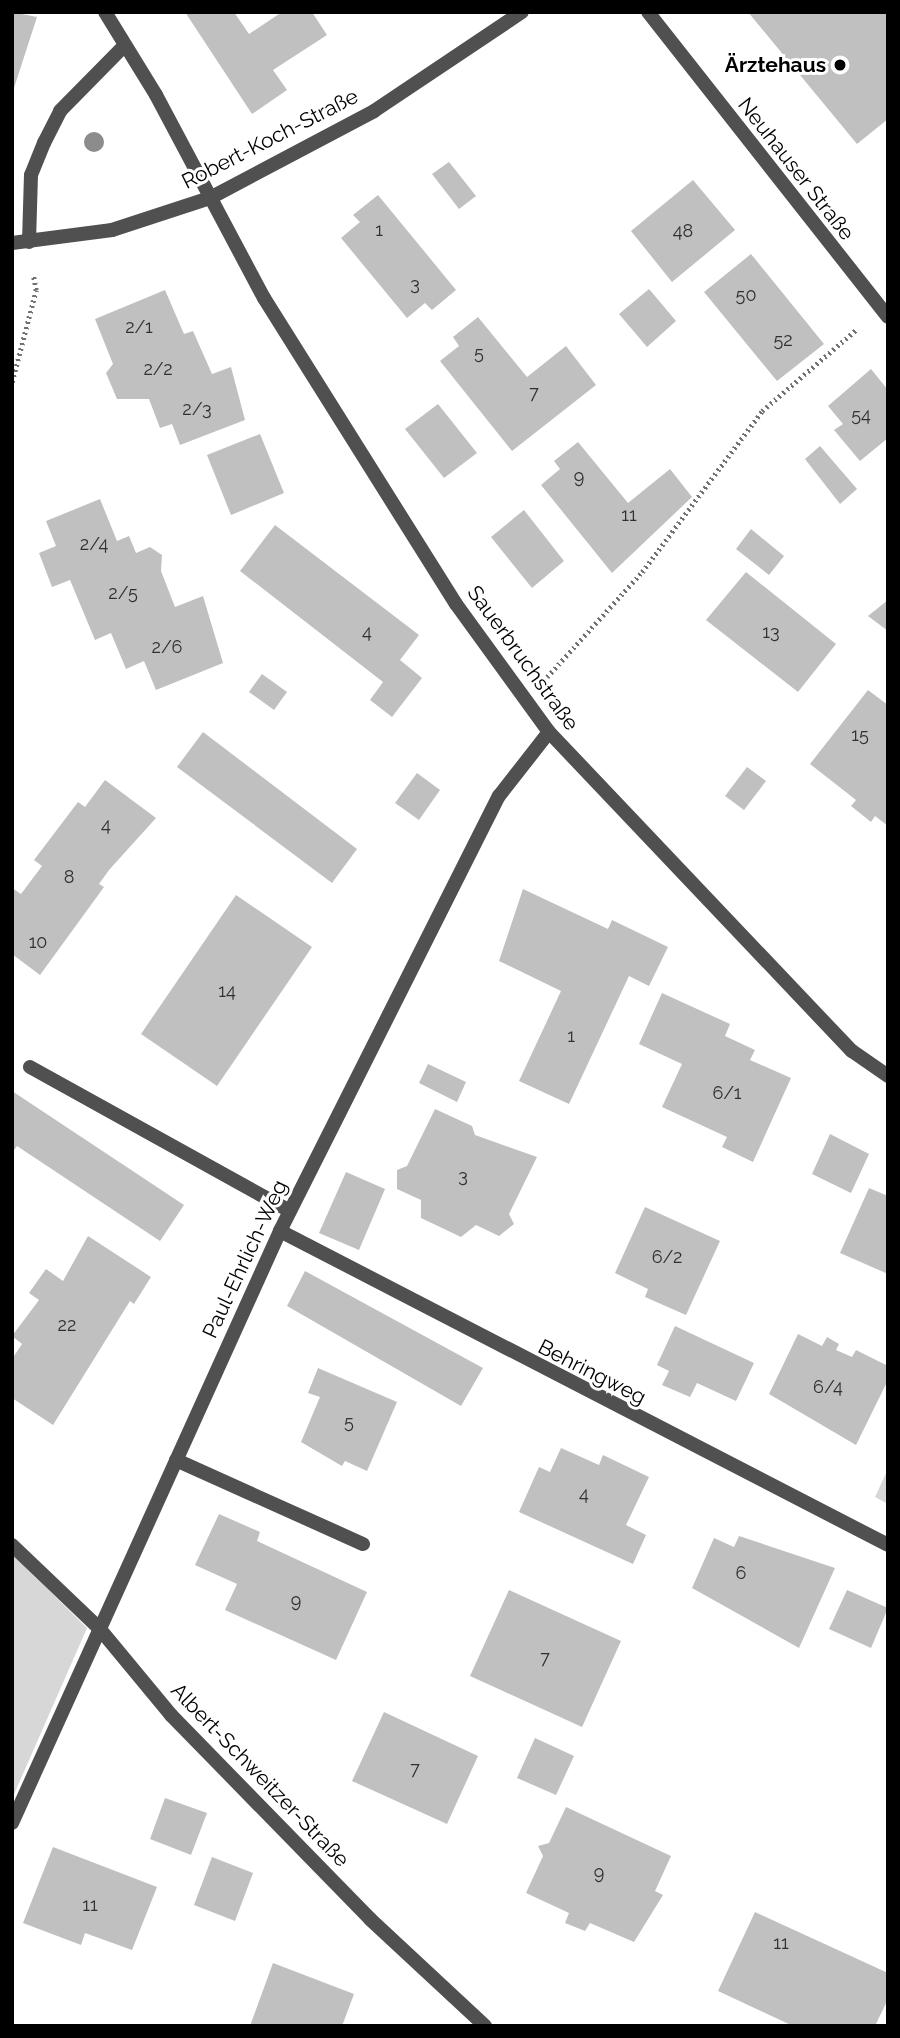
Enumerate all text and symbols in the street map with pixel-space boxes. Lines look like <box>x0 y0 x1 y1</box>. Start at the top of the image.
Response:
place label: Ärztehaus <box>725 52 826 78</box>
marker: Ärztehaus <box>832 57 848 73</box>
street label: Robert-Koch-Straße <box>178 84 362 194</box>
street label: Neuhauser Straße <box>732 93 860 245</box>
house number: 1 <box>375 219 383 241</box>
house number: 48 <box>673 220 693 242</box>
house number: 3 <box>410 273 420 295</box>
house number: 50 <box>736 284 756 306</box>
house number: 2/1 <box>125 316 153 338</box>
house number: 52 <box>773 329 793 351</box>
house number: 5 <box>474 342 484 364</box>
house number: 2/2 <box>143 358 173 380</box>
house number: 7 <box>529 382 539 404</box>
house number: 2/3 <box>182 398 212 420</box>
house number: 54 <box>851 404 871 426</box>
house number: 9 <box>574 466 584 488</box>
house number: 11 <box>621 504 637 526</box>
house number: 2/4 <box>80 533 108 555</box>
street label: Sauerbruchstraße <box>462 581 584 735</box>
house number: 2/5 <box>108 582 138 604</box>
house number: 4 <box>362 621 372 643</box>
house number: 13 <box>762 621 780 643</box>
house number: 2/6 <box>152 636 182 658</box>
house number: 15 <box>851 724 869 746</box>
house number: 4 <box>101 814 111 836</box>
house number: 8 <box>64 866 74 888</box>
house number: 10 <box>29 931 47 953</box>
house number: 14 <box>218 980 236 1002</box>
house number: 1 <box>567 1025 575 1047</box>
house number: 6/1 <box>712 1082 742 1104</box>
house number: 3 <box>458 1165 468 1187</box>
street label: Paul-Ehrlich-Weg <box>197 1176 293 1342</box>
house number: 6/2 <box>652 1246 682 1268</box>
house number: 22 <box>58 1314 76 1336</box>
street label: Behringweg <box>534 1334 650 1410</box>
house number: 6/4 <box>813 1376 843 1398</box>
house number: 5 <box>344 1411 354 1433</box>
house number: 4 <box>579 1483 589 1505</box>
house number: 6 <box>736 1562 746 1584</box>
house number: 9 <box>291 1590 301 1612</box>
house number: 7 <box>540 1647 550 1669</box>
street label: Albert-Schweitzer-Straße <box>166 1678 354 1872</box>
house number: 7 <box>410 1758 420 1780</box>
house number: 9 <box>594 1862 604 1884</box>
house number: 11 <box>82 1894 98 1916</box>
house number: 11 <box>773 1932 789 1954</box>

